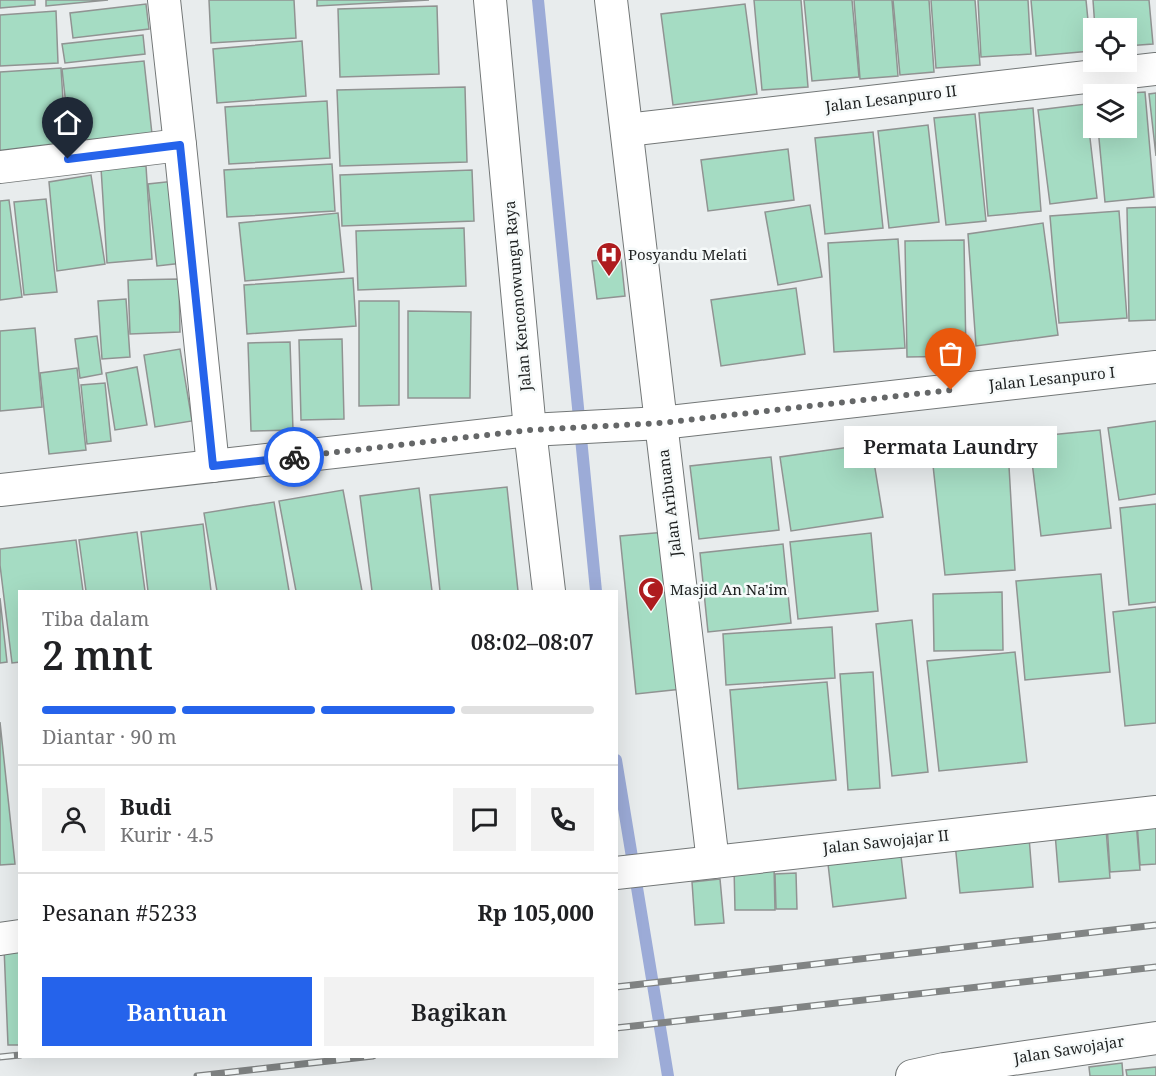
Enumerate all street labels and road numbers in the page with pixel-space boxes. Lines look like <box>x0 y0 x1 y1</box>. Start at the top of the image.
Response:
street label: Jalan Lesanpuro II <box>823 80 958 116</box>
street label: Jalan Kenconowungu Raya <box>499 200 535 393</box>
street label: Jalan Lesanpuro I <box>987 361 1116 395</box>
street label: Jalan Aribuana <box>652 448 686 559</box>
street label: Jalan Sawojajar II <box>821 824 950 858</box>
street label: Jalan Sawojajar <box>1011 1030 1126 1068</box>

